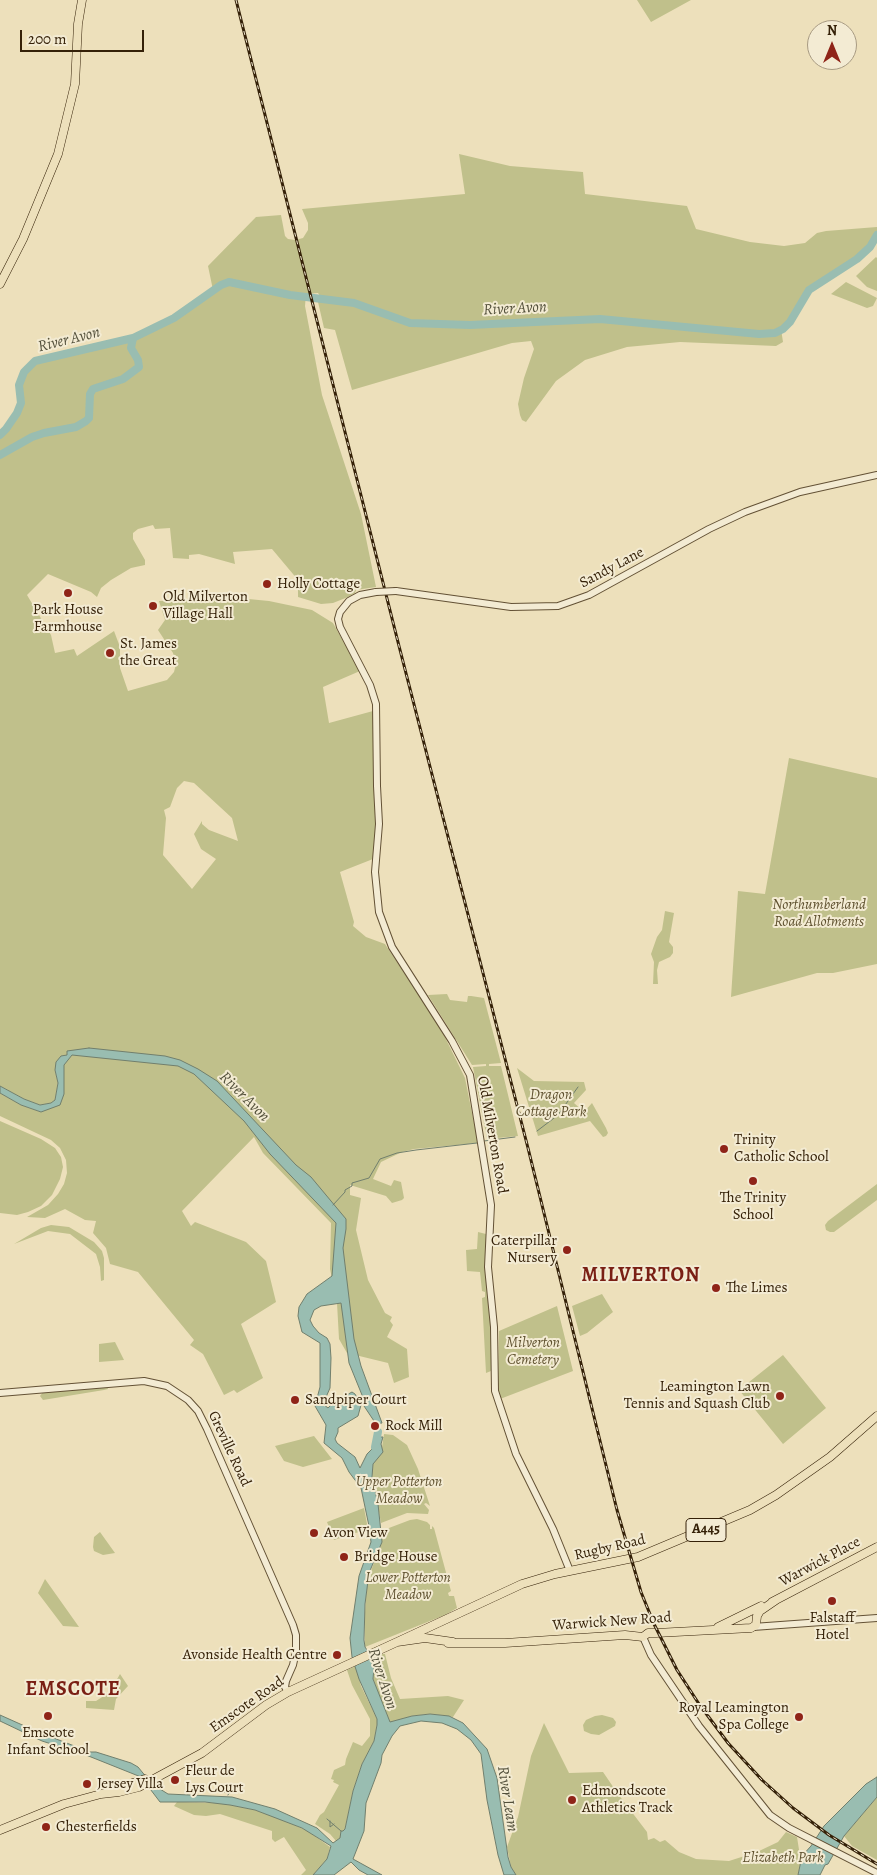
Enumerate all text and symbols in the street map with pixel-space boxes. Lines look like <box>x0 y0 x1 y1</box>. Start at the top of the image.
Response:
scale bar <box>22 20 146 52</box>
north arrow <box>807 20 857 70</box>
text: N <box>827 21 837 40</box>
text: 200 m <box>28 29 67 49</box>
water label: River Avon <box>483 298 547 320</box>
water label: River Avon <box>36 323 102 357</box>
street label: Sandy Lane <box>577 544 647 592</box>
place label: Holly Cottage <box>277 575 360 593</box>
marker: Holly Cottage <box>261 578 273 590</box>
marker: Park House Farmhouse <box>62 587 74 599</box>
place label: Old Milverton Village Hall <box>163 588 248 623</box>
marker: Old Milverton Village Hall <box>147 600 159 612</box>
place label: Park House Farmhouse <box>33 601 103 636</box>
place label: St. James the Great <box>120 635 177 670</box>
marker: St. James the Great <box>104 647 116 659</box>
park label: Northumberland Road Allotments <box>772 896 866 931</box>
water label: River Avon <box>215 1068 273 1126</box>
street label: Old Milverton Road <box>473 1075 511 1195</box>
park label: Dragon Cottage Park <box>516 1086 586 1121</box>
place label: Trinity Catholic School <box>734 1131 829 1166</box>
marker: Trinity Catholic School <box>718 1143 730 1155</box>
marker: The Trinity School <box>747 1175 759 1187</box>
place label: The Trinity School <box>720 1189 786 1224</box>
place label: Caterpillar Nursery <box>491 1232 557 1267</box>
marker: Caterpillar Nursery <box>561 1244 573 1256</box>
district label: MILVERTON <box>580 1264 702 1288</box>
place label: The Limes <box>726 1279 788 1297</box>
marker: The Limes <box>710 1282 722 1294</box>
park label: Milverton Cemetery <box>506 1334 560 1369</box>
place label: Leamington Lawn Tennis and Squash Club <box>624 1378 770 1413</box>
marker: Leamington Lawn Tennis and Squash Club <box>774 1390 786 1402</box>
place label: Sandpiper Court <box>305 1391 407 1409</box>
marker: Sandpiper Court <box>289 1394 301 1406</box>
street label: Greville Road <box>204 1408 254 1490</box>
place label: Rock Mill <box>385 1417 442 1435</box>
marker: Rock Mill <box>369 1420 381 1432</box>
park label: Upper Potterton Meadow <box>356 1473 442 1508</box>
road number: A445 <box>686 1518 726 1542</box>
place label: Avon View <box>324 1524 388 1542</box>
marker: Avon View <box>308 1527 320 1539</box>
street label: Rugby Road <box>573 1531 647 1565</box>
street label: Warwick Place <box>776 1533 864 1591</box>
place label: Bridge House <box>354 1548 437 1566</box>
marker: Bridge House <box>338 1551 350 1563</box>
park label: Lower Potterton Meadow <box>365 1569 451 1604</box>
marker: Falstaff Hotel <box>826 1595 838 1607</box>
street label: Warwick New Road <box>552 1609 672 1635</box>
place label: Falstaff Hotel <box>809 1609 855 1644</box>
place label: Avonside Health Centre <box>183 1646 327 1664</box>
water label: River Avon <box>363 1646 401 1712</box>
marker: Avonside Health Centre <box>331 1649 343 1661</box>
street label: Emscote Road <box>206 1673 288 1737</box>
district label: EMSCOTE <box>24 1678 122 1702</box>
place label: Royal Leamington Spa College <box>679 1699 789 1734</box>
marker: Emscote Infant School <box>42 1710 54 1722</box>
marker: Royal Leamington Spa College <box>793 1711 805 1723</box>
place label: Emscote Infant School <box>7 1724 89 1759</box>
place label: Fleur de Lys Court <box>185 1762 243 1797</box>
water label: River Leam <box>492 1765 522 1833</box>
marker: Fleur de Lys Court <box>169 1774 181 1786</box>
place label: Jersey Villa <box>97 1775 163 1793</box>
marker: Jersey Villa <box>81 1778 93 1790</box>
place label: Edmondscote Athletics Track <box>582 1782 673 1817</box>
marker: Edmondscote Athletics Track <box>566 1794 578 1806</box>
place label: Chesterfields <box>56 1818 137 1836</box>
marker: Chesterfields <box>40 1821 52 1833</box>
park label: Elizabeth Park <box>742 1849 824 1867</box>

